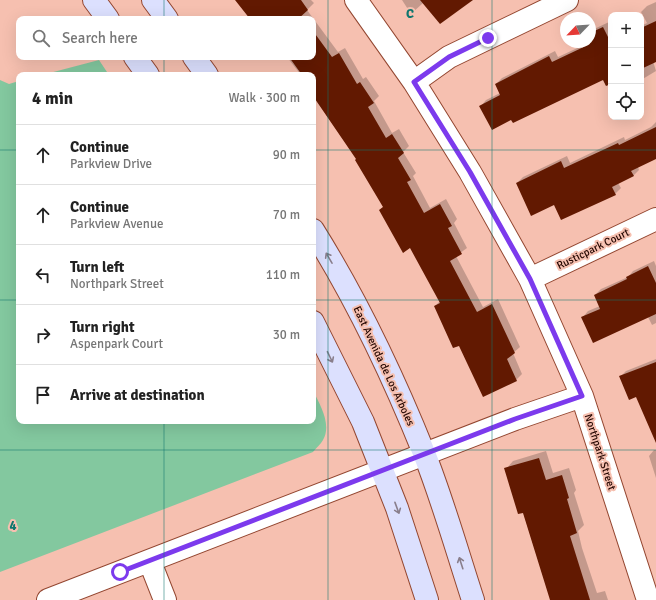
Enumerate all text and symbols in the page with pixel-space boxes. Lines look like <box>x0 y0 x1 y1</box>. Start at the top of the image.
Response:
text: C <box>406 6 414 22</box>
north arrow <box>560 12 596 48</box>
map controls <box>608 12 644 120</box>
button: + <box>608 12 644 48</box>
search box <box>16 16 316 60</box>
icon: search <box>30 27 52 49</box>
text: Search here <box>62 29 138 47</box>
route end <box>479 29 497 47</box>
button: − <box>608 48 644 84</box>
button: locate <box>608 84 644 120</box>
text: 4 min <box>32 88 73 109</box>
text: Walk · 300 m <box>229 90 300 106</box>
text: Continue <box>70 138 129 156</box>
icon: ahead <box>32 144 54 166</box>
text: 90 m <box>273 147 300 163</box>
text: Parkview Drive <box>70 156 152 172</box>
text: Continue <box>70 198 129 216</box>
icon: ahead <box>32 204 54 226</box>
text: 70 m <box>273 207 300 223</box>
text: Parkview Avenue <box>70 216 164 232</box>
street label: Rusticpark Court <box>555 226 632 272</box>
one-way arrow <box>325 252 333 264</box>
text: Turn left <box>70 258 124 276</box>
icon: left <box>32 264 54 286</box>
text: 110 m <box>266 267 300 283</box>
text: Northpark Street <box>70 276 164 292</box>
street label: East Avenida de Los Arboles <box>351 304 418 428</box>
text: Turn right <box>70 318 135 336</box>
icon: right <box>32 324 54 346</box>
text: 30 m <box>273 327 300 343</box>
text: Aspenpark Court <box>70 336 163 352</box>
one-way arrow <box>327 351 334 363</box>
icon: arrive <box>32 384 54 406</box>
text: Arrive at destination <box>70 386 205 404</box>
street label: Northpark Street <box>582 412 618 492</box>
one-way arrow <box>393 501 401 513</box>
text: 4 <box>9 518 17 534</box>
one-way arrow <box>457 557 464 570</box>
route start <box>111 563 129 581</box>

